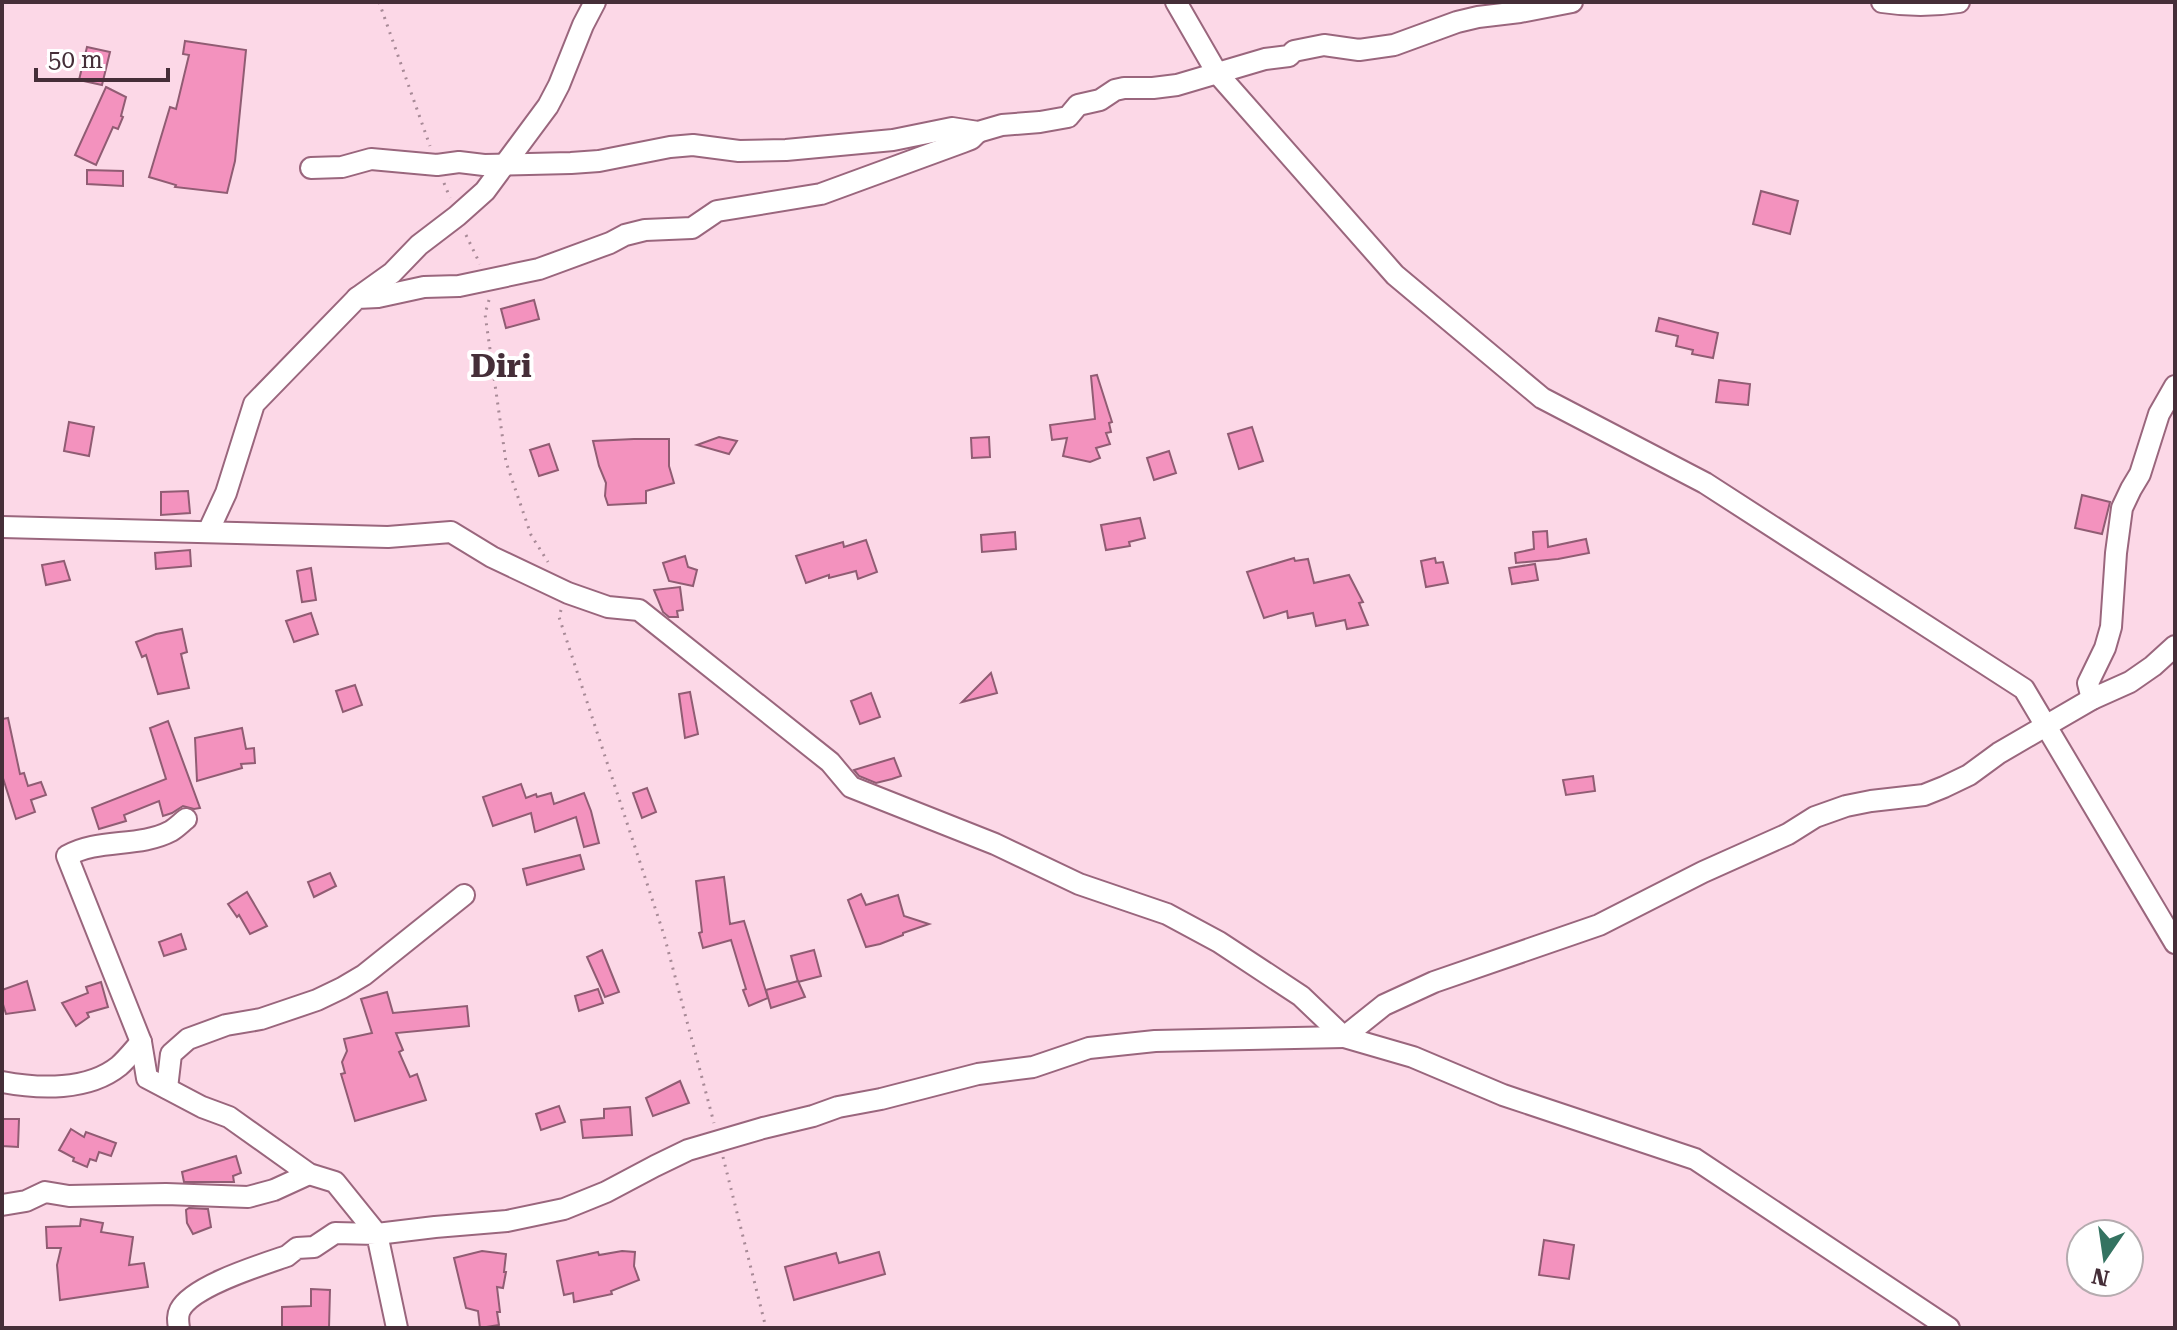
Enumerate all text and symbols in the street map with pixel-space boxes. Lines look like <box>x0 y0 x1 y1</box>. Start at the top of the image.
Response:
scale bar <box>36 32 168 82</box>
text: 50 m <box>48 46 103 74</box>
district label: Diri <box>470 347 532 385</box>
north arrow <box>2065 1218 2145 1298</box>
text: N <box>2089 1263 2112 1291</box>

